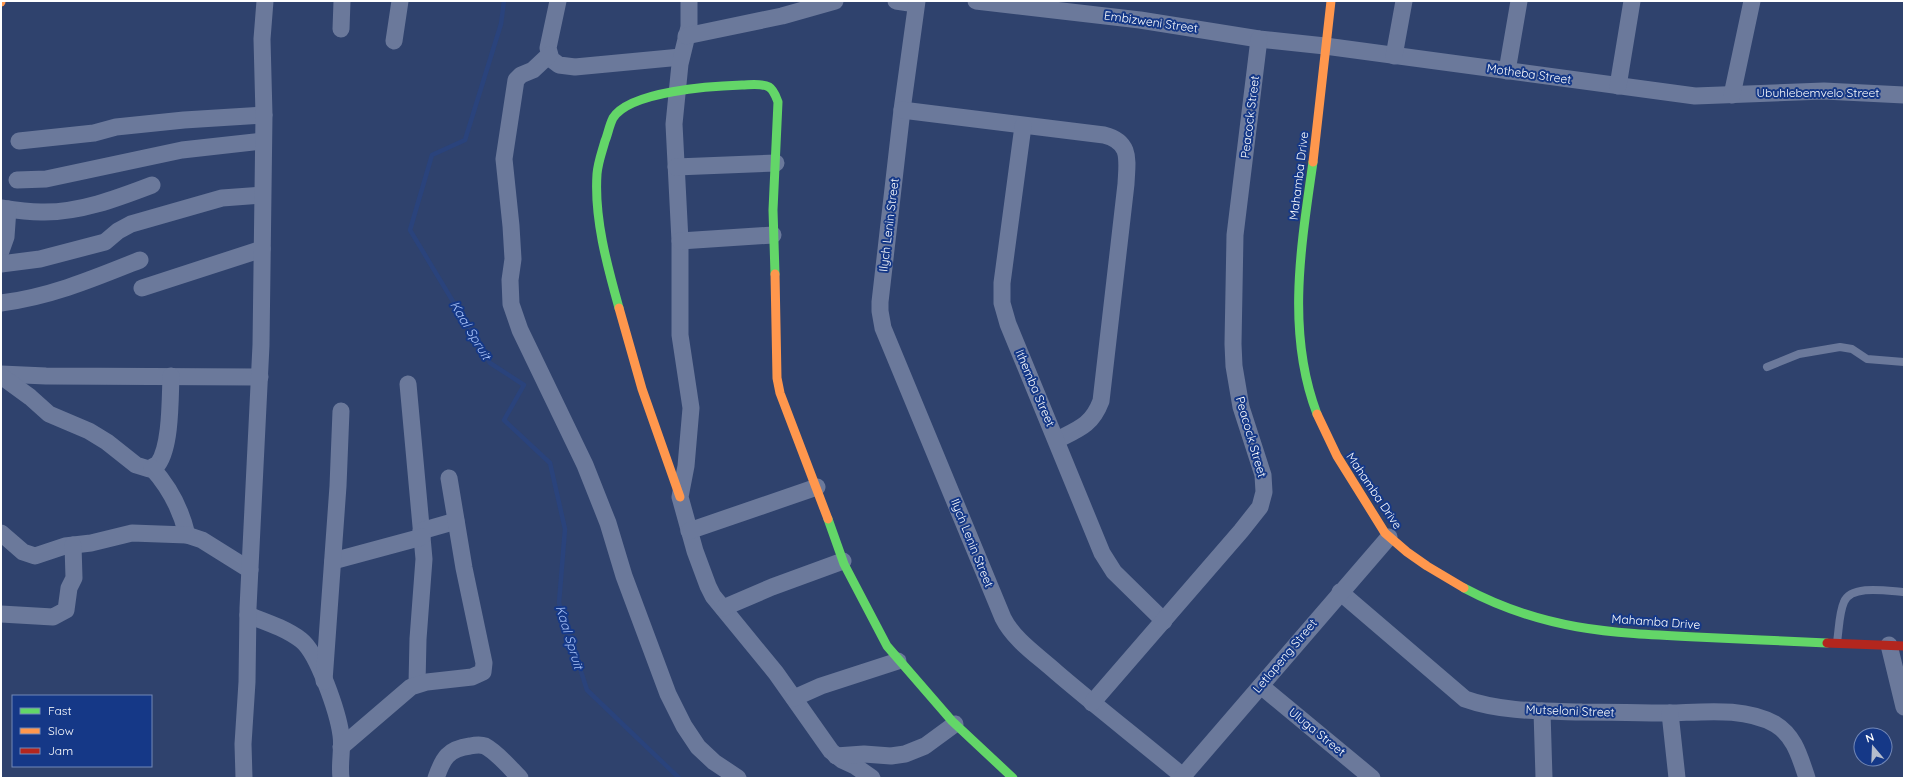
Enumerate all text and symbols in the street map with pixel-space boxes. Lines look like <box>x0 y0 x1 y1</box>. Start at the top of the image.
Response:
street label: Embizweni Street <box>1103 7 1199 36</box>
street label: Motheba Street <box>1486 60 1572 87</box>
street label: Peacock Street <box>1237 75 1262 159</box>
street label: Ubuhlebemvelo Street <box>1757 85 1879 100</box>
street label: Mahamba Drive <box>1286 131 1311 221</box>
street label: Ilych Lenin Street <box>875 177 902 273</box>
water label: Kaal Spruit <box>447 298 496 364</box>
street label: Ithemba Street <box>1012 347 1058 429</box>
street label: Peacock Street <box>1233 395 1270 479</box>
street label: Mahamba Drive <box>1343 450 1406 532</box>
street label: Ilych Lenin Street <box>948 496 997 589</box>
water label: Kaal Spruit <box>553 603 588 672</box>
street label: Mahamba Drive <box>1611 611 1701 632</box>
street label: Letlapeng Street <box>1249 616 1320 696</box>
legend <box>12 695 152 767</box>
street label: Mutseloni Street <box>1525 701 1615 720</box>
text: Fast <box>48 703 72 718</box>
street label: Uluga Street <box>1286 704 1349 759</box>
text: Slow <box>48 723 74 738</box>
north arrow <box>1853 727 1893 767</box>
text: N <box>1864 730 1876 745</box>
text: Jam <box>48 743 73 758</box>

